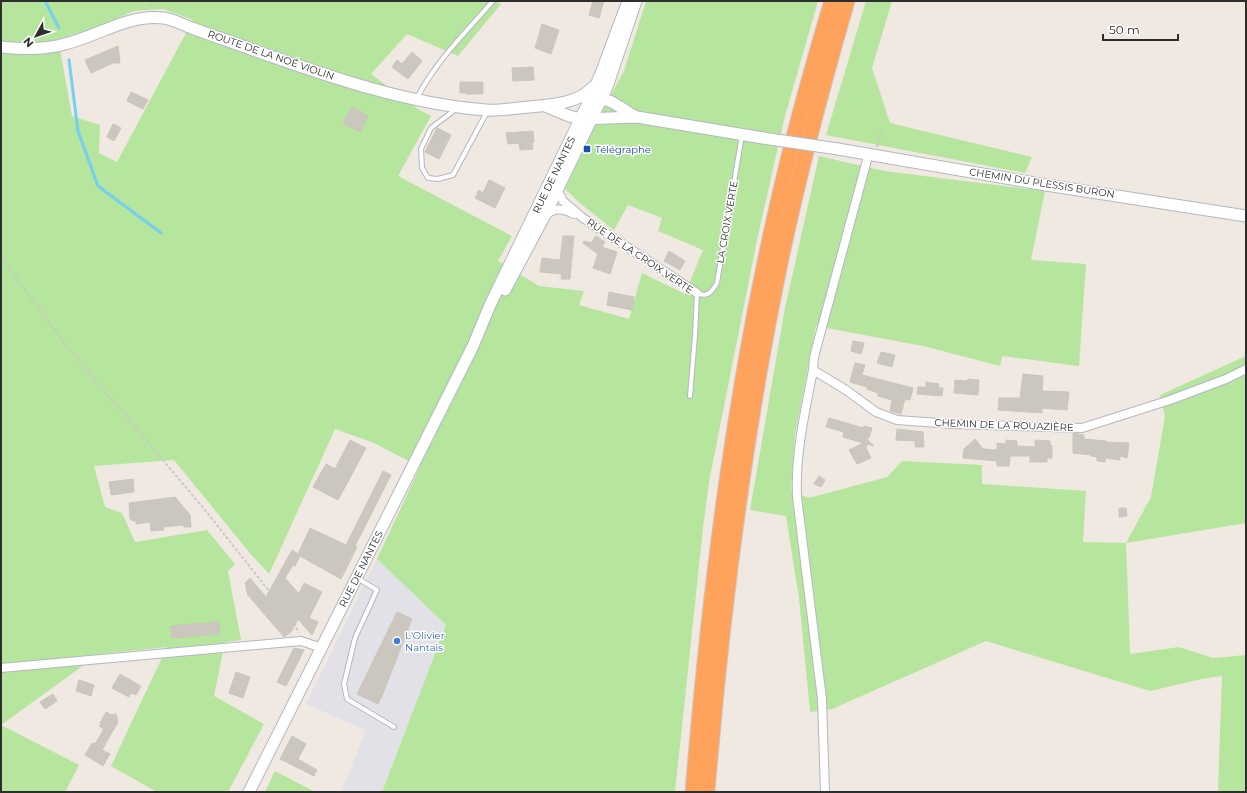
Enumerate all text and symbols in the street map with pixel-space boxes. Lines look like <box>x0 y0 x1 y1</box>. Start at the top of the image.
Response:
north arrow <box>16 16 56 56</box>
scale bar <box>1103 16 1178 42</box>
text: 50 m <box>1109 22 1140 37</box>
street label: ROUTE DE LA NOÉ VIOLIN <box>206 27 336 83</box>
text: N <box>20 35 37 50</box>
street label: RUE DE NANTES <box>530 134 578 216</box>
place label: Télégraphe <box>595 143 651 156</box>
marker: Télégraphe <box>582 144 592 154</box>
street label: CHEMIN DU PLESSIS BURON <box>968 165 1116 201</box>
street label: LA CROIX VERTE <box>713 179 741 264</box>
street label: RUE DE LA CROIX VERTE <box>584 216 696 297</box>
street label: CHEMIN DE LA ROUAZIÈRE <box>934 416 1074 434</box>
street label: RUE DE NANTES <box>336 529 386 609</box>
place label: L'Olivier Nantais <box>405 629 445 654</box>
marker: L'Olivier Nantais <box>392 636 402 646</box>

